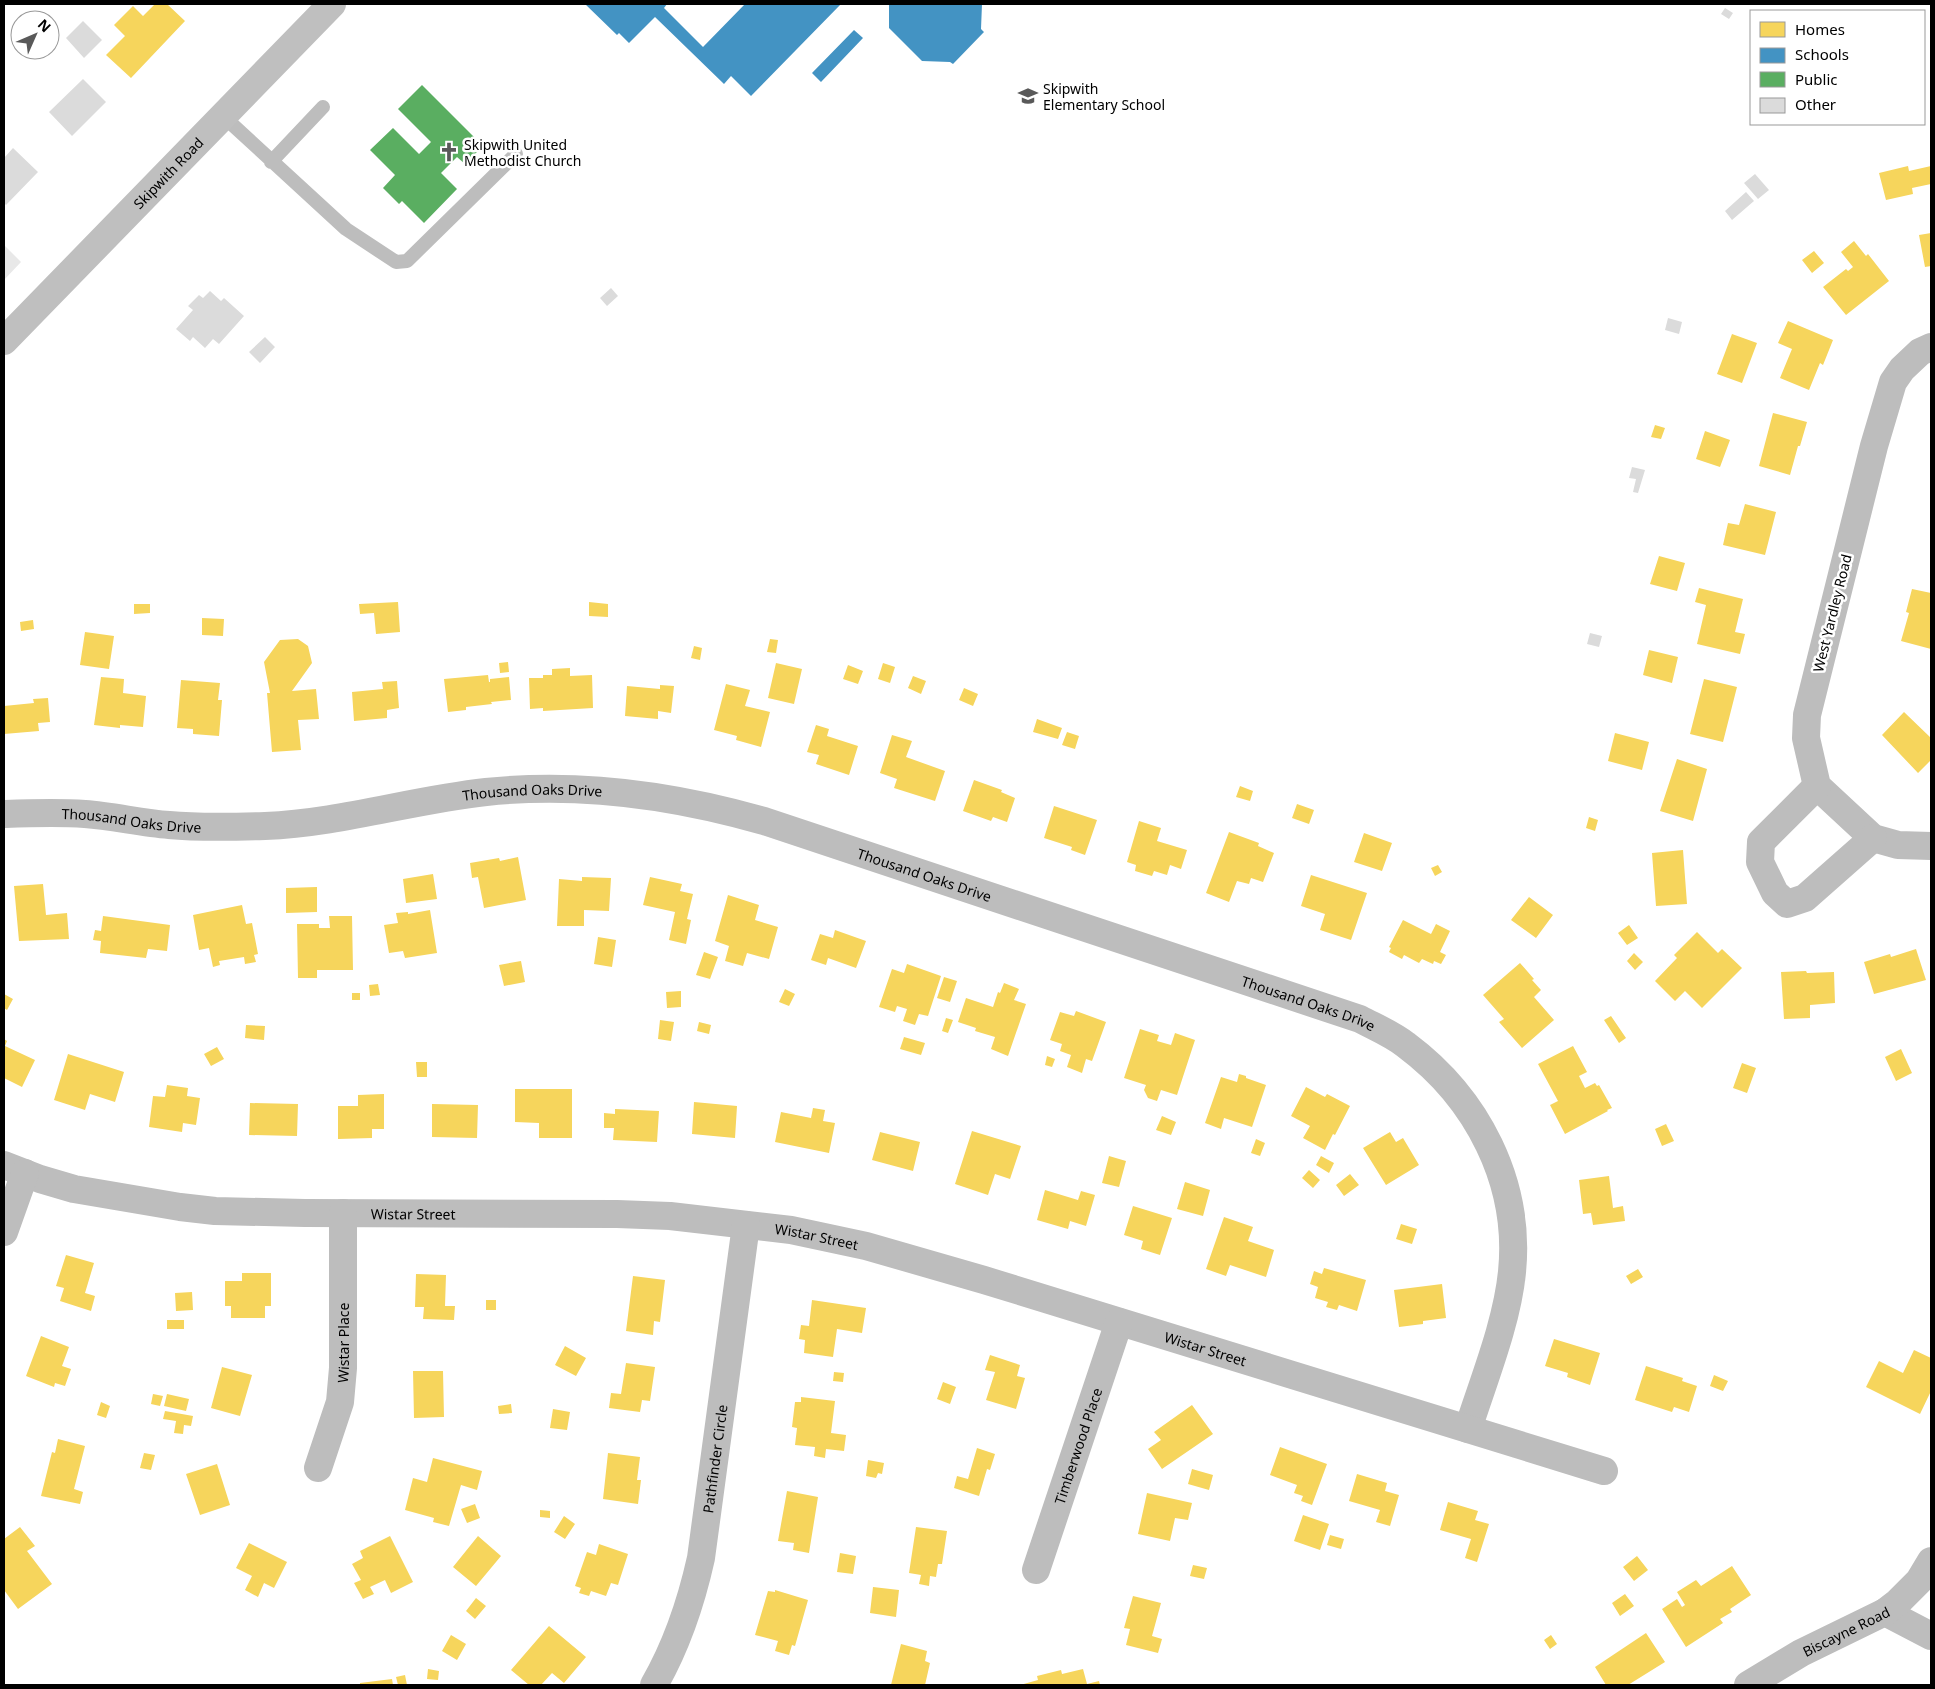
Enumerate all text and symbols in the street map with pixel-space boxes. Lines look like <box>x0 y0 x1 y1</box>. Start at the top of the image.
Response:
north arrow <box>10 10 60 60</box>
legend <box>1750 10 1925 125</box>
text: N <box>34 15 55 36</box>
text: Homes <box>1795 19 1845 39</box>
text: Schools <box>1795 44 1849 64</box>
text: Public <box>1795 69 1838 89</box>
place label: Skipwith Elementary School <box>1043 79 1165 114</box>
school or university icon: Skipwith Elementary School <box>1017 85 1039 107</box>
text: Other <box>1795 94 1836 114</box>
street label: Skipwith Road <box>129 133 207 212</box>
place label: Skipwith United Methodist Church <box>464 135 581 170</box>
church icon: Skipwith United Methodist Church <box>438 141 460 163</box>
street label: West Yardley Road <box>1808 552 1856 674</box>
street label: Thousand Oaks Drive <box>461 779 603 804</box>
street label: Thousand Oaks Drive <box>61 803 202 836</box>
street label: Thousand Oaks Drive <box>855 843 994 906</box>
street label: Thousand Oaks Drive <box>1239 971 1379 1035</box>
street label: Wistar Street <box>371 1204 456 1223</box>
street label: Wistar Street <box>774 1219 860 1254</box>
street label: Wistar Place <box>332 1302 353 1384</box>
street label: Wistar Street <box>1162 1327 1249 1370</box>
street label: Timberwood Place <box>1049 1385 1106 1506</box>
street label: Pathfinder Circle <box>698 1403 731 1514</box>
street label: Biscayne Road <box>1799 1602 1893 1660</box>

